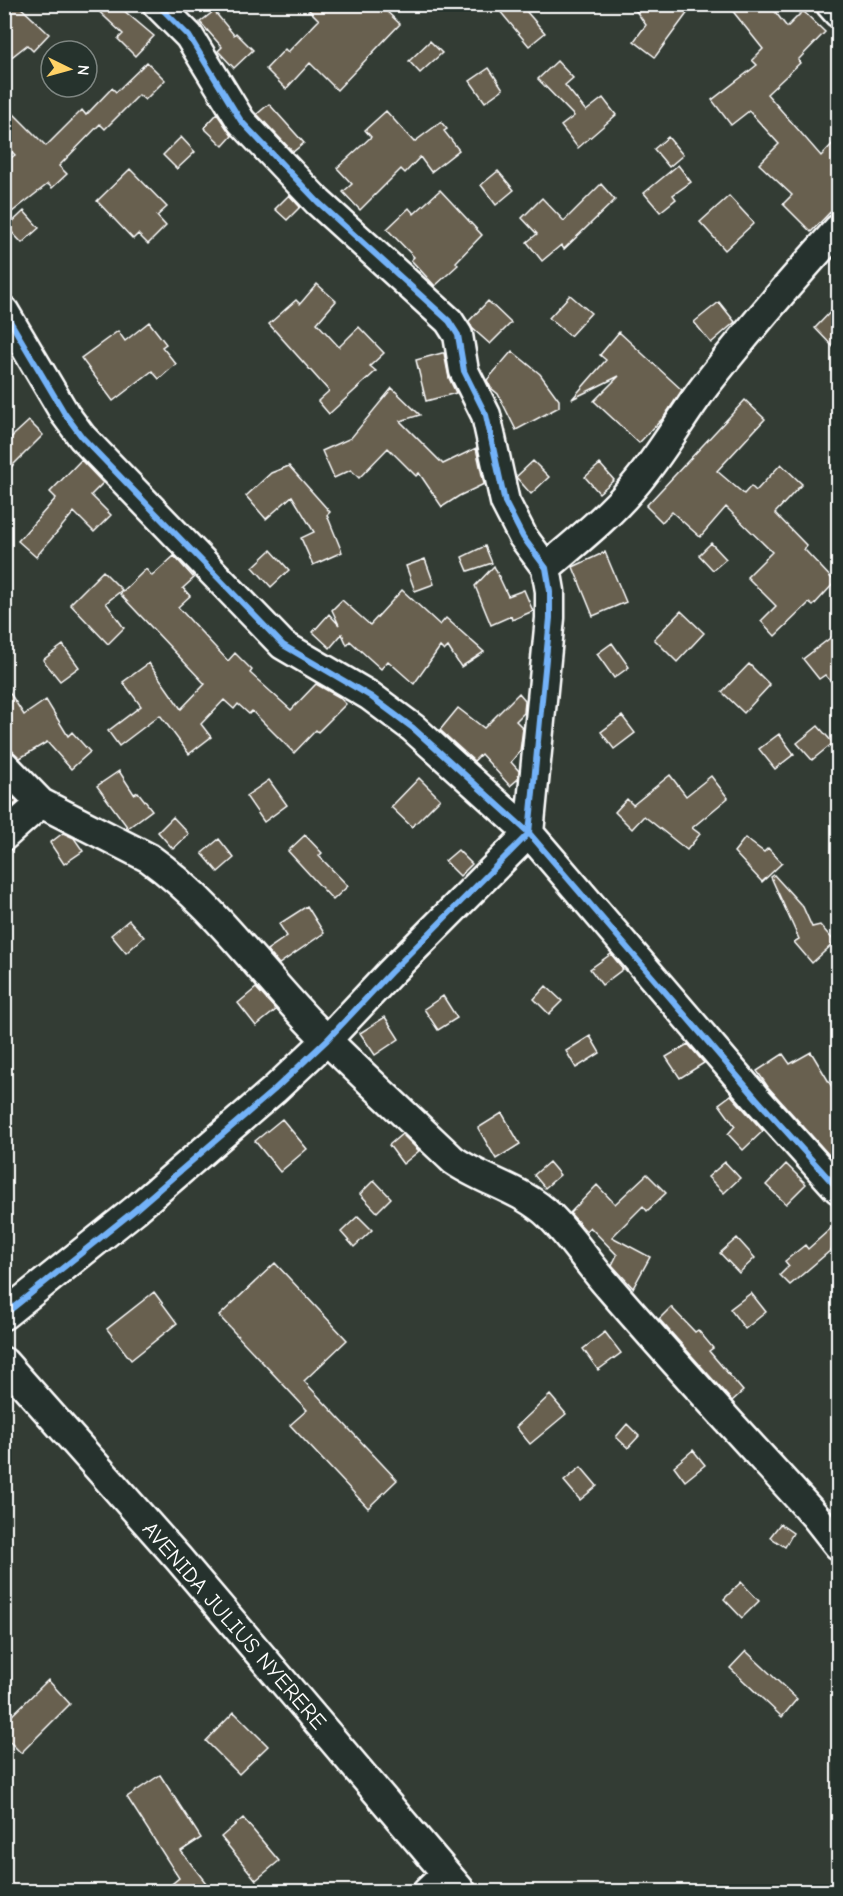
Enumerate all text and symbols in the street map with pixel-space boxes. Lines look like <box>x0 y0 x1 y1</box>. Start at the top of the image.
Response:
north arrow <box>39 39 99 99</box>
text: N <box>74 64 92 76</box>
street label: AVENIDA JULIUS NYERERE <box>137 1516 332 1735</box>

